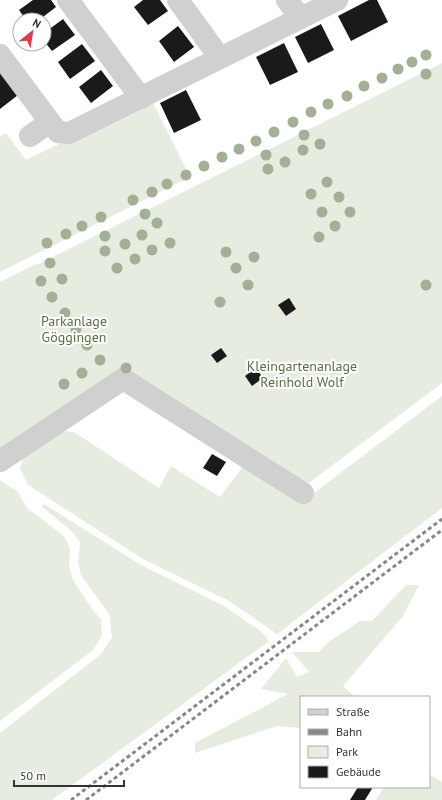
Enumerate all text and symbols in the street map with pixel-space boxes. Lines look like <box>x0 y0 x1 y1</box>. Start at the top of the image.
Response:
north arrow <box>12 12 52 52</box>
text: N <box>30 15 44 31</box>
park label: Parkanlage Göggingen <box>41 312 107 346</box>
park label: Kleingartenanlage Reinhold Wolf <box>247 357 357 391</box>
legend <box>300 696 430 788</box>
text: Straße <box>336 704 370 719</box>
text: Bahn <box>336 724 362 739</box>
text: Park <box>336 744 358 759</box>
scale bar <box>14 762 124 788</box>
text: Gebäude <box>336 764 381 779</box>
text: 50 m <box>20 768 46 783</box>

